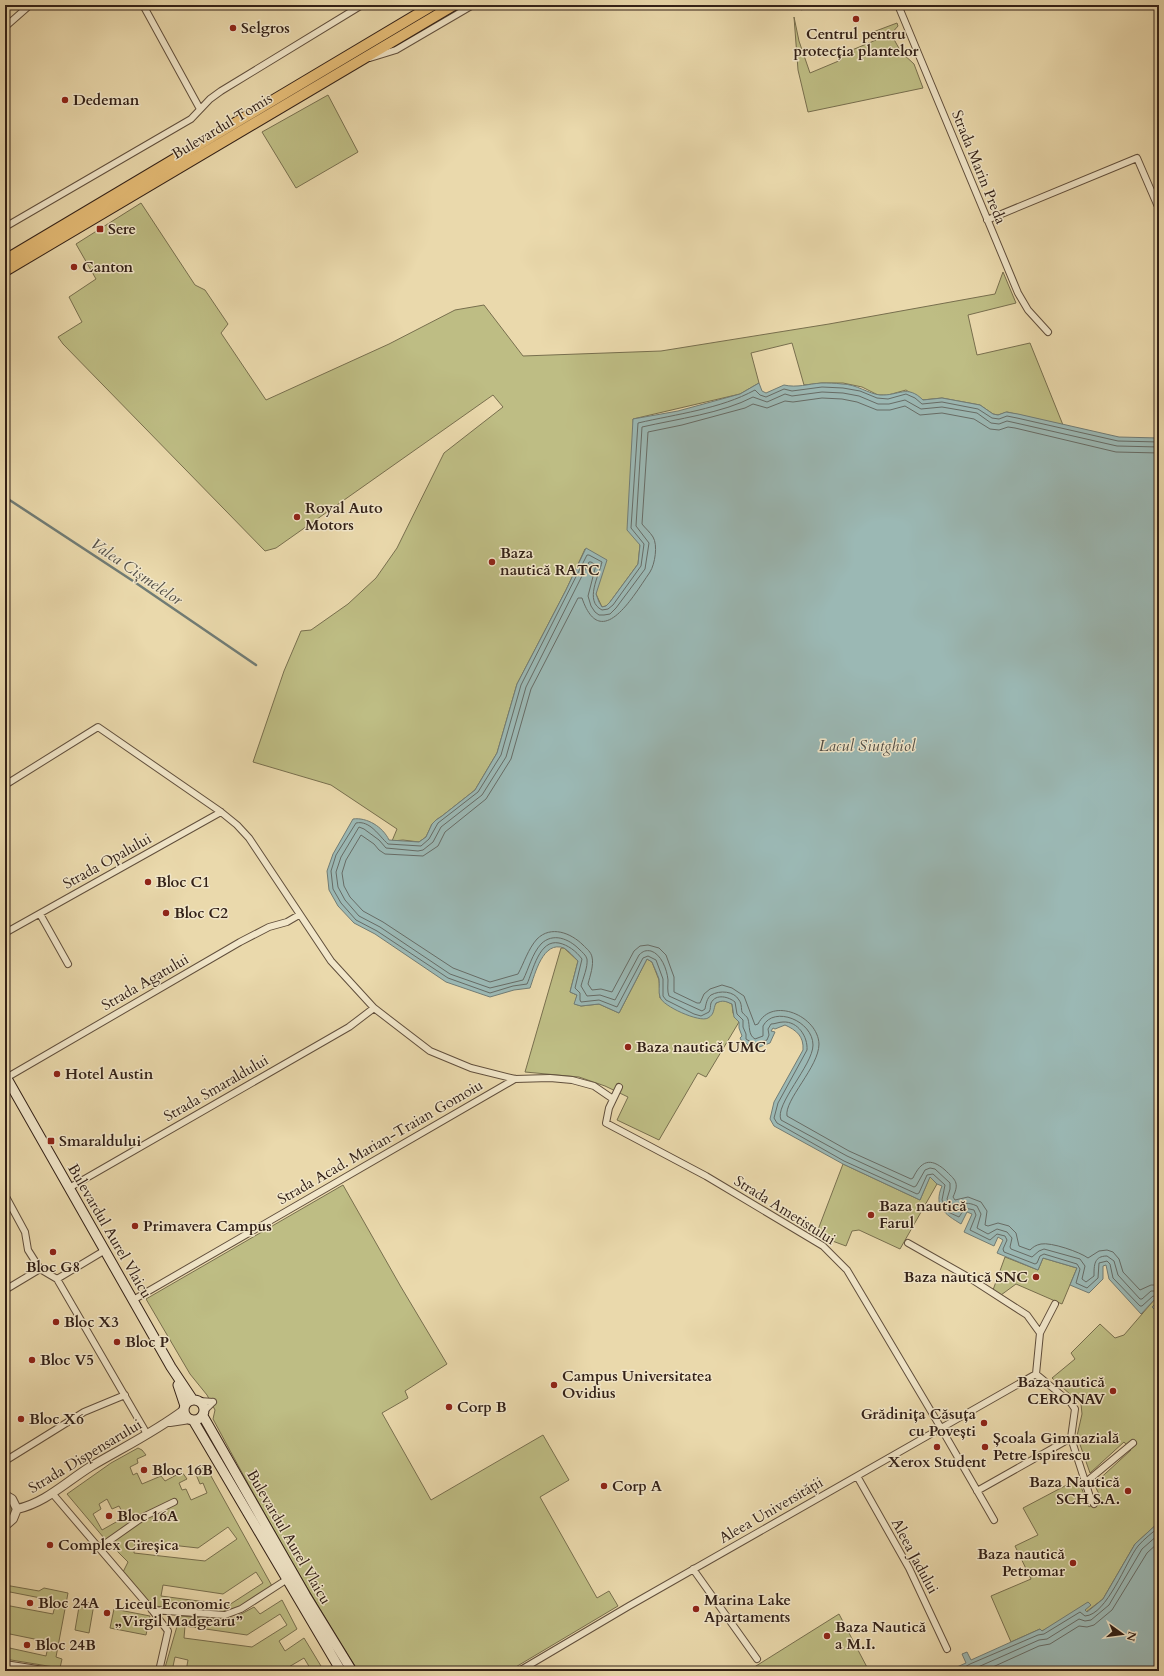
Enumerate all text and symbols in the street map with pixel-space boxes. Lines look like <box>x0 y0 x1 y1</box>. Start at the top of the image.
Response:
marker: Centrul pentru protecția plantelor <box>851 14 861 24</box>
place label: Selgros <box>241 18 290 38</box>
marker: Selgros <box>228 23 238 33</box>
place label: Centrul pentru protecția plantelor <box>793 24 920 61</box>
street label: Bulevardul Tomis <box>168 88 276 164</box>
place label: Dedeman <box>73 90 140 110</box>
marker: Dedeman <box>60 95 70 105</box>
street label: Strada Marin Preda <box>947 107 1011 227</box>
place label: Sere <box>108 219 136 239</box>
marker: Sere <box>95 224 105 234</box>
place label: Canton <box>82 257 134 277</box>
marker: Canton <box>69 262 79 272</box>
place label: Royal Auto Motors <box>305 498 383 535</box>
marker: Royal Auto Motors <box>292 512 302 522</box>
water label: Valea Cișmelelor <box>86 533 187 611</box>
place label: Baza nautică RATC <box>500 543 600 580</box>
marker: Baza nautică RATC <box>487 557 497 567</box>
water label: Lacul Siutghiol <box>819 735 916 757</box>
street label: Strada Opalului <box>59 828 155 894</box>
place label: Bloc C1 <box>156 872 210 892</box>
marker: Bloc C1 <box>143 877 153 887</box>
place label: Bloc C2 <box>174 903 228 923</box>
marker: Bloc C2 <box>161 908 171 918</box>
street label: Strada Agatului <box>98 949 192 1015</box>
place label: Baza nautică UMC <box>636 1037 767 1057</box>
marker: Baza nautică UMC <box>623 1042 633 1052</box>
street label: Strada Smaraldului <box>160 1050 272 1126</box>
place label: Hotel Austin <box>65 1064 154 1084</box>
marker: Hotel Austin <box>52 1069 62 1079</box>
street label: Strada Acad. Marian-Traian Gomoiu <box>274 1075 486 1209</box>
place label: Smaraldului <box>59 1131 142 1151</box>
marker: Smaraldului <box>46 1136 56 1146</box>
street label: Bulevardul Aurel Vlaicu <box>63 1160 157 1302</box>
street label: Strada Ametistului <box>730 1171 840 1249</box>
place label: Baza nautică Farul <box>879 1196 967 1233</box>
marker: Baza nautică Farul <box>866 1210 876 1220</box>
place label: Primavera Campus <box>143 1216 272 1236</box>
marker: Primavera Campus <box>130 1221 140 1231</box>
marker: Bloc G8 <box>48 1247 58 1257</box>
place label: Bloc G8 <box>26 1257 80 1277</box>
place label: Baza nautică SNC <box>904 1267 1028 1287</box>
marker: Baza nautică SNC <box>1031 1272 1041 1282</box>
place label: Bloc X3 <box>64 1312 119 1332</box>
marker: Bloc X3 <box>51 1317 61 1327</box>
place label: Bloc P <box>125 1332 169 1352</box>
marker: Bloc P <box>112 1337 122 1347</box>
place label: Bloc V5 <box>40 1350 94 1370</box>
marker: Bloc V5 <box>27 1355 37 1365</box>
place label: Campus Universitatea Ovidius <box>562 1366 712 1403</box>
place label: Baza nautică CERONAV <box>1017 1372 1106 1409</box>
marker: Campus Universitatea Ovidius <box>549 1380 559 1390</box>
marker: Baza nautică CERONAV <box>1108 1386 1118 1396</box>
place label: Corp B <box>457 1397 507 1417</box>
marker: Corp B <box>444 1402 454 1412</box>
place label: Grădinița Căsuța cu Povești <box>861 1404 977 1441</box>
place label: Bloc X6 <box>29 1409 84 1429</box>
marker: Bloc X6 <box>16 1414 26 1424</box>
street label: Strada Dispensarului <box>25 1414 145 1498</box>
marker: Grădinița Căsuța cu Povești <box>979 1418 989 1428</box>
place label: Școala Gimnazială Petre Ispirescu <box>993 1428 1120 1465</box>
marker: Xerox Student <box>932 1442 942 1452</box>
marker: Școala Gimnazială Petre Ispirescu <box>980 1442 990 1452</box>
place label: Xerox Student <box>888 1452 987 1472</box>
place label: Bloc 16B <box>152 1460 213 1480</box>
marker: Bloc 16B <box>139 1465 149 1475</box>
street label: Bulevardul Aurel Vlaicu <box>242 1466 336 1608</box>
street label: Aleea Universității <box>715 1472 827 1548</box>
place label: Baza Nautică SCH S.A. <box>1029 1472 1121 1509</box>
place label: Corp A <box>612 1476 663 1496</box>
marker: Corp A <box>599 1481 609 1491</box>
marker: Baza Nautică SCH S.A. <box>1123 1486 1133 1496</box>
place label: Bloc 16A <box>117 1506 179 1526</box>
marker: Bloc 16A <box>104 1511 114 1521</box>
street label: Aleea Jadului <box>887 1515 943 1597</box>
place label: Complex Cireșica <box>58 1535 180 1555</box>
marker: Complex Cireșica <box>45 1540 55 1550</box>
place label: Baza nautică Petromar <box>977 1544 1066 1581</box>
marker: Baza nautică Petromar <box>1068 1558 1078 1568</box>
place label: Marina Lake Apartaments <box>704 1590 791 1627</box>
place label: Bloc 24A <box>38 1593 100 1613</box>
place label: Liceul Economic „Virgil Madgearu” <box>115 1594 243 1631</box>
marker: Bloc 24A <box>25 1598 35 1608</box>
marker: Marina Lake Apartaments <box>691 1604 701 1614</box>
marker: Liceul Economic „Virgil Madgearu” <box>102 1608 112 1618</box>
north arrow <box>1102 1614 1142 1654</box>
place label: Baza Nautică a M.I. <box>835 1617 927 1654</box>
text: N <box>1123 1630 1140 1643</box>
marker: Baza Nautică a M.I. <box>822 1631 832 1641</box>
place label: Bloc 24B <box>35 1635 96 1655</box>
marker: Bloc 24B <box>22 1640 32 1650</box>

